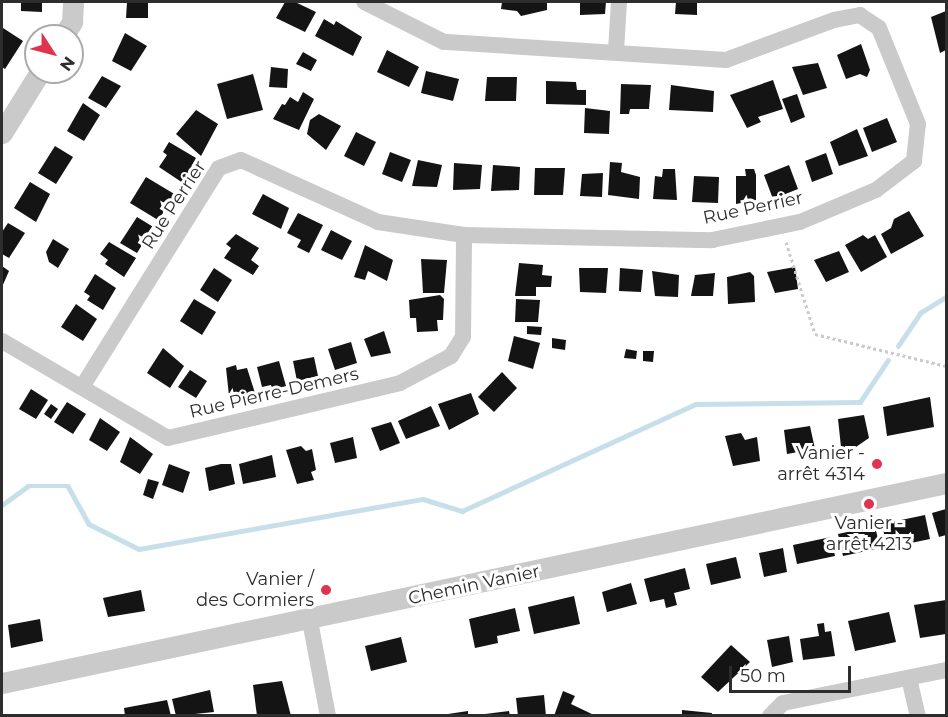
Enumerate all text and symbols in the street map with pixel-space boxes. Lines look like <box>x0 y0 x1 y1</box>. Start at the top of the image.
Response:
north arrow <box>24 24 84 84</box>
text: N <box>56 53 79 75</box>
street label: Rue Perrier <box>137 157 211 253</box>
street label: Rue Perrier <box>701 187 805 229</box>
street label: Rue Pierre-Demers <box>187 363 361 423</box>
place label: Vanier - arrêt 4314 <box>777 443 865 486</box>
marker: Vanier - arrêt 4314 <box>870 457 884 471</box>
marker: Vanier - arrêt 4213 <box>862 497 876 511</box>
place label: Vanier - arrêt 4213 <box>826 513 912 556</box>
street label: Chemin Vanier <box>406 561 542 609</box>
place label: Vanier / des Cormiers <box>196 569 314 612</box>
marker: Vanier / des Cormiers <box>319 583 333 597</box>
scale bar <box>732 654 854 692</box>
text: 50 m <box>740 665 786 687</box>

